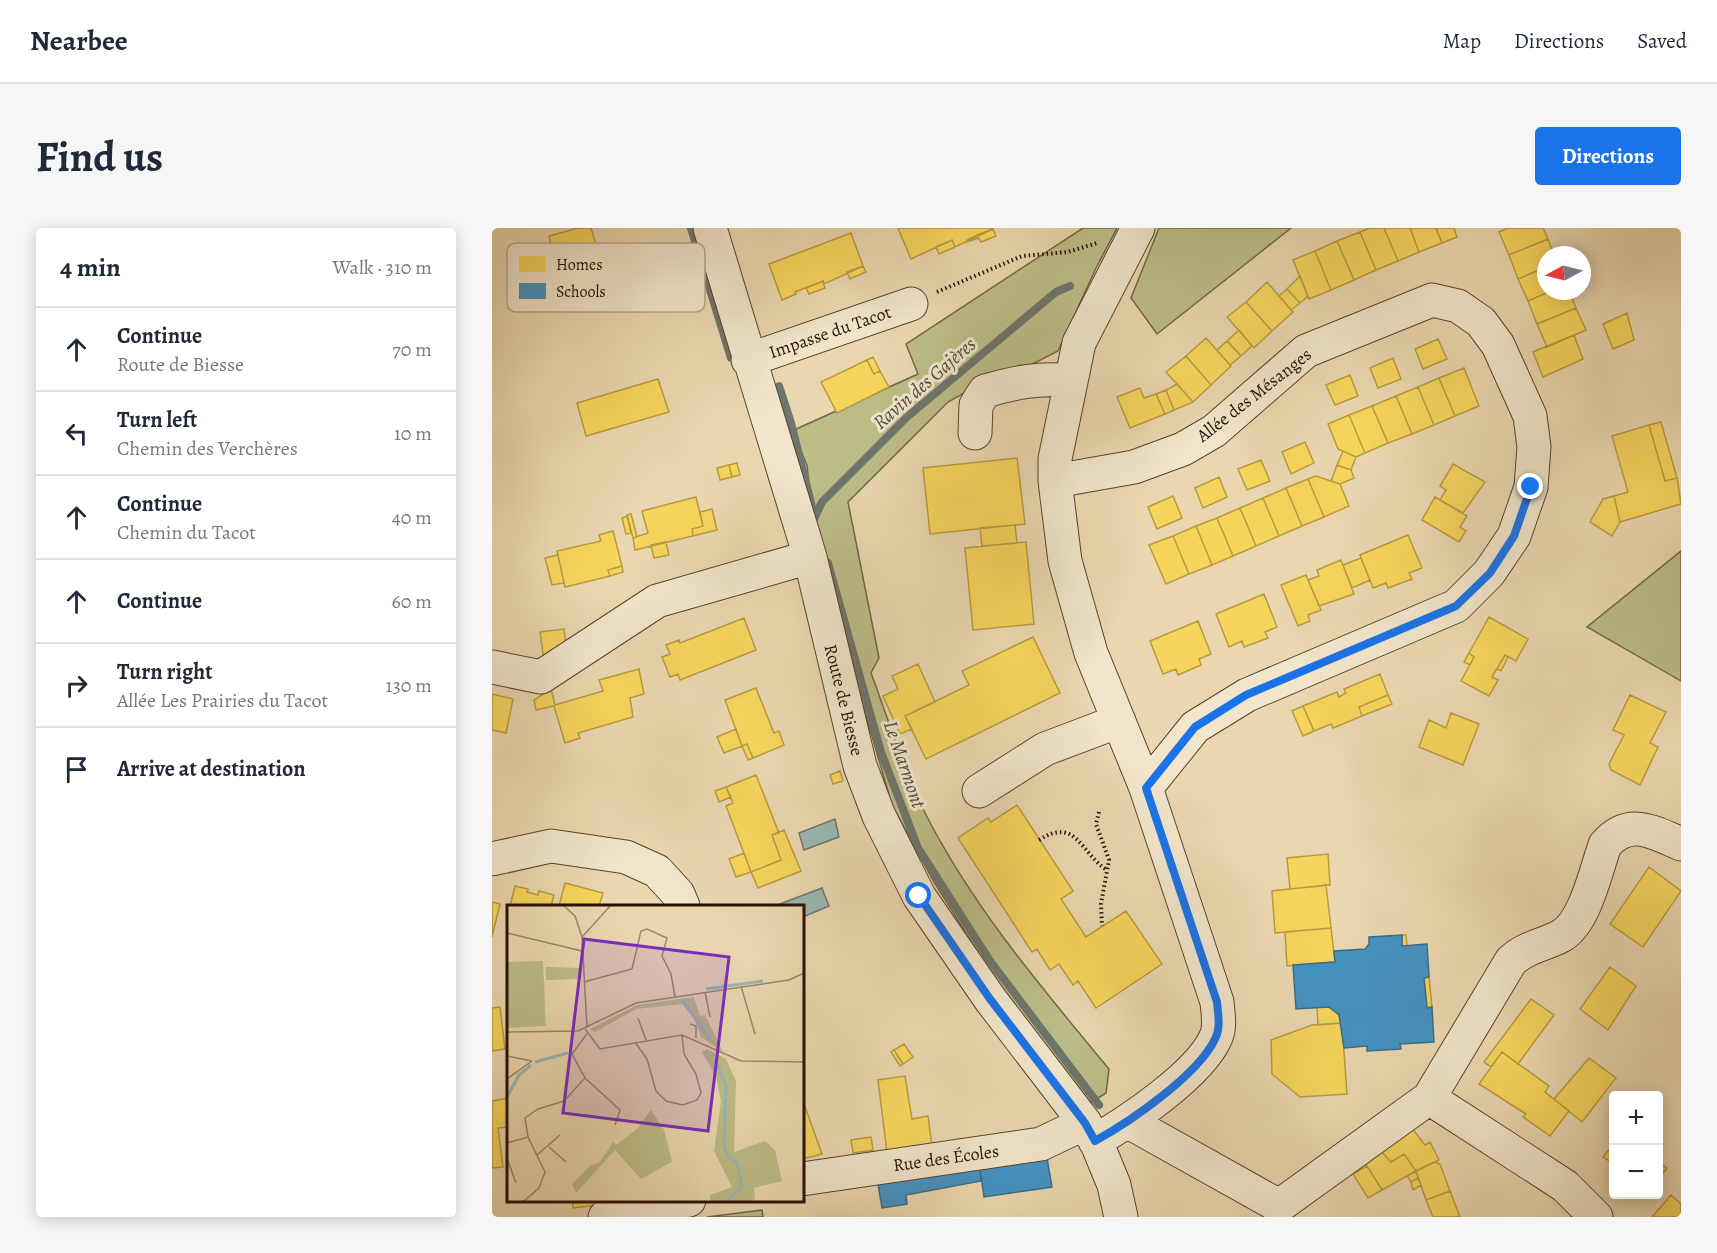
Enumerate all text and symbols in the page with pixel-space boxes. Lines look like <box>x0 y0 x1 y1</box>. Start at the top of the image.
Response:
text: Nearbee <box>30 22 128 60</box>
text: Map <box>1443 27 1481 55</box>
text: Directions <box>1514 27 1604 55</box>
text: Saved <box>1637 27 1687 55</box>
button: Directions <box>1535 127 1681 185</box>
text: Find us <box>36 128 163 185</box>
legend <box>507 243 705 312</box>
north arrow <box>1537 246 1591 300</box>
text: 4 min <box>60 250 121 285</box>
text: Walk · 310 m <box>333 254 432 281</box>
text: Homes <box>556 254 603 276</box>
text: Schools <box>556 281 606 303</box>
street label: Impasse du Tacot <box>766 300 894 364</box>
text: Continue <box>117 321 202 351</box>
water label: Ravin des Gajères <box>867 331 982 436</box>
icon: ahead <box>60 333 93 366</box>
text: 70 m <box>392 336 432 363</box>
street label: Allée des Mésanges <box>1191 342 1317 448</box>
text: Route de Biesse <box>117 351 244 378</box>
text: Turn left <box>117 405 197 435</box>
icon: left <box>60 417 93 450</box>
text: 10 m <box>394 420 432 447</box>
text: Chemin des Verchères <box>117 435 298 462</box>
route end <box>1517 473 1543 499</box>
text: Continue <box>117 489 202 519</box>
icon: ahead <box>60 501 93 534</box>
text: 40 m <box>392 504 432 531</box>
text: Chemin du Tacot <box>117 519 256 546</box>
icon: ahead <box>60 585 93 618</box>
text: Continue <box>117 586 202 616</box>
text: 60 m <box>392 588 432 615</box>
street label: Route de Biesse <box>819 642 869 758</box>
text: Turn right <box>117 657 213 687</box>
icon: right <box>60 669 93 702</box>
text: 130 m <box>386 672 432 699</box>
text: Allée Les Prairies du Tacot <box>117 687 328 714</box>
water label: Le Marmont <box>877 717 932 813</box>
icon: arrive <box>60 753 93 786</box>
text: Arrive at destination <box>117 754 306 784</box>
route start <box>905 882 931 908</box>
inset map <box>507 905 804 1202</box>
map controls <box>1609 1091 1663 1199</box>
button: + <box>1609 1091 1663 1145</box>
street label: Rue des Écoles <box>892 1139 1000 1177</box>
button: − <box>1609 1145 1663 1199</box>

